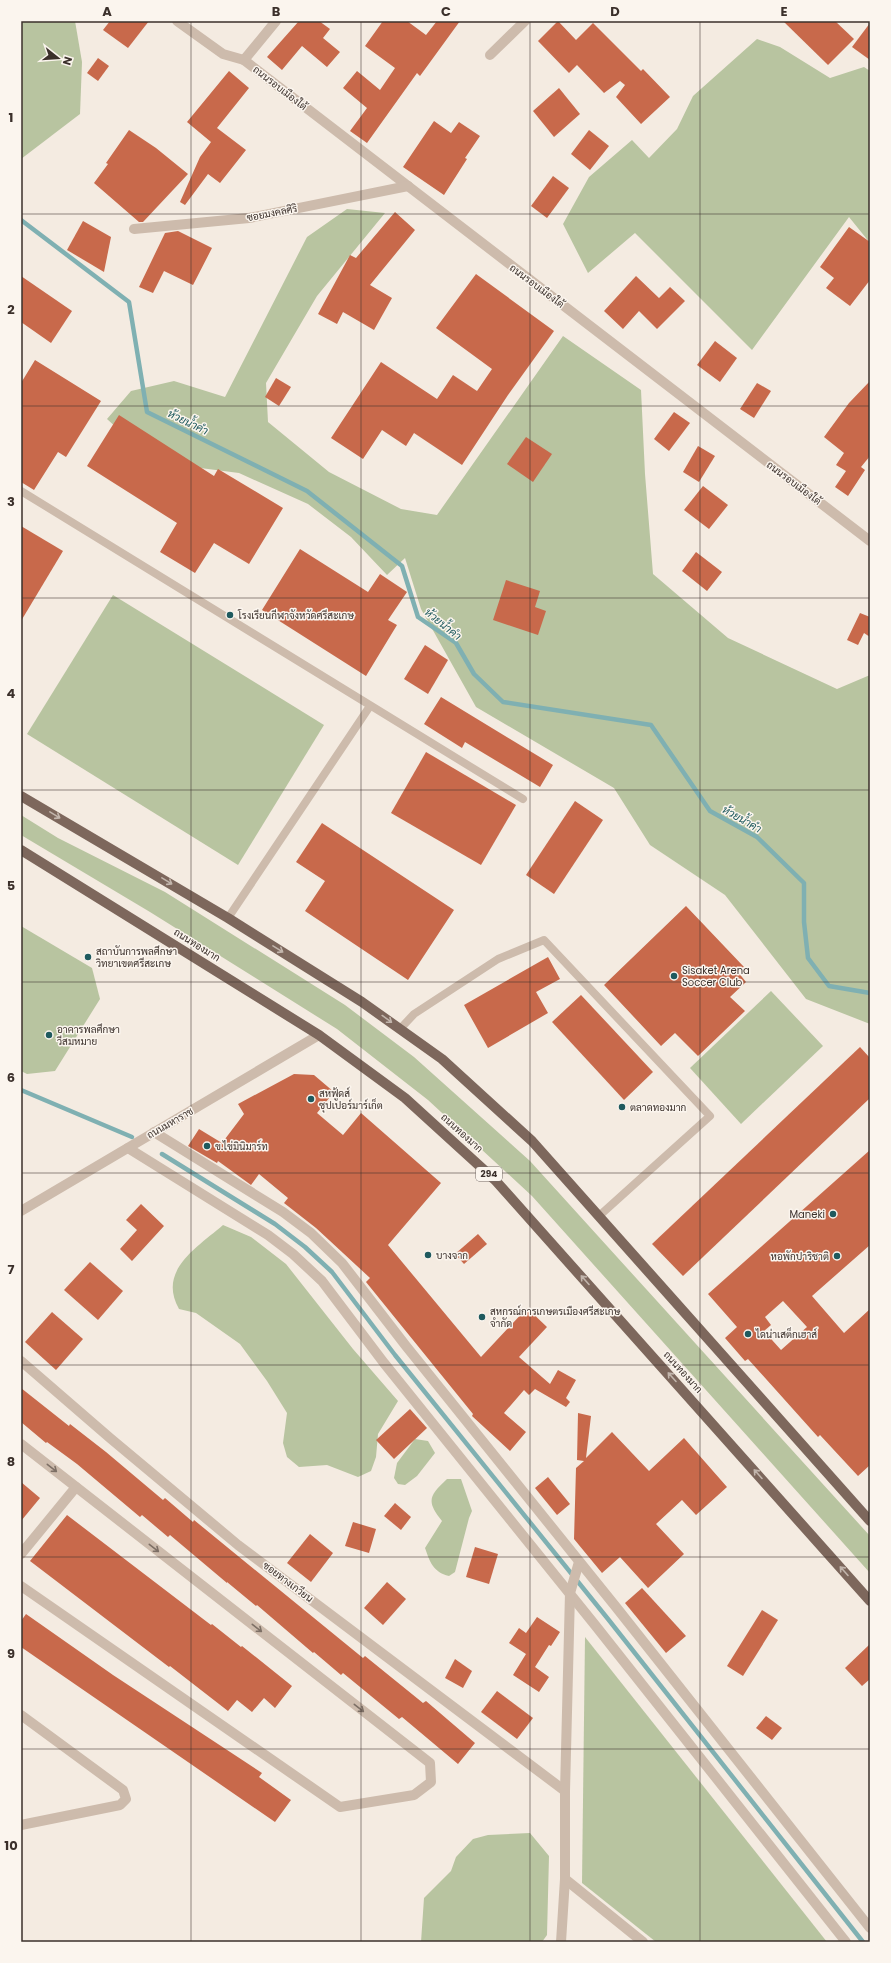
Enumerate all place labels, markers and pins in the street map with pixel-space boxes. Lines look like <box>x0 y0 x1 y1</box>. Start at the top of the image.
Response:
place label: โรงเรียนกีฬาจังหวัดศรีสะเกษ <box>237 608 354 623</box>
marker: โรงเรียนกีฬาจังหวัดศรีสะเกษ <box>225 610 235 620</box>
place label: สถาบันการพลศึกษา วิทยาเขตศรีสะเกษ <box>95 944 177 971</box>
marker: สถาบันการพลศึกษา วิทยาเขตศรีสะเกษ <box>83 952 93 962</box>
place label: Sisaket Arena Soccer Club <box>682 963 750 990</box>
marker: Sisaket Arena Soccer Club <box>669 971 679 981</box>
place label: อาคารพลศึกษา วีสมหมาย <box>56 1022 120 1049</box>
marker: อาคารพลศึกษา วีสมหมาย <box>44 1030 54 1040</box>
place label: สหฟู้ดส์ ซุปเปอร์มาร์เก็ต <box>319 1086 383 1113</box>
marker: สหฟู้ดส์ ซุปเปอร์มาร์เก็ต <box>306 1094 316 1104</box>
place label: ตลาดทองมาก <box>630 1100 687 1115</box>
marker: ตลาดทองมาก <box>617 1102 627 1112</box>
place label: ข.ไข่มินิมาร์ท <box>215 1139 268 1154</box>
marker: ข.ไข่มินิมาร์ท <box>202 1141 212 1151</box>
place label: Maneki <box>789 1207 825 1222</box>
marker: Maneki <box>828 1209 838 1219</box>
place label: บางจาก <box>436 1248 468 1263</box>
place label: หอพักปาริชาติ <box>771 1249 829 1264</box>
marker: บางจาก <box>423 1250 433 1260</box>
marker: หอพักปาริชาติ <box>832 1251 842 1261</box>
place label: สหกรณ์การเกษตรเมืองศรีสะเกษ จำกัด <box>490 1304 621 1331</box>
marker: สหกรณ์การเกษตรเมืองศรีสะเกษ จำกัด <box>477 1312 487 1322</box>
place label: ไดน่าเสต็กเฮาส์ <box>755 1327 817 1342</box>
marker: ไดน่าเสต็กเฮาส์ <box>743 1329 753 1339</box>

